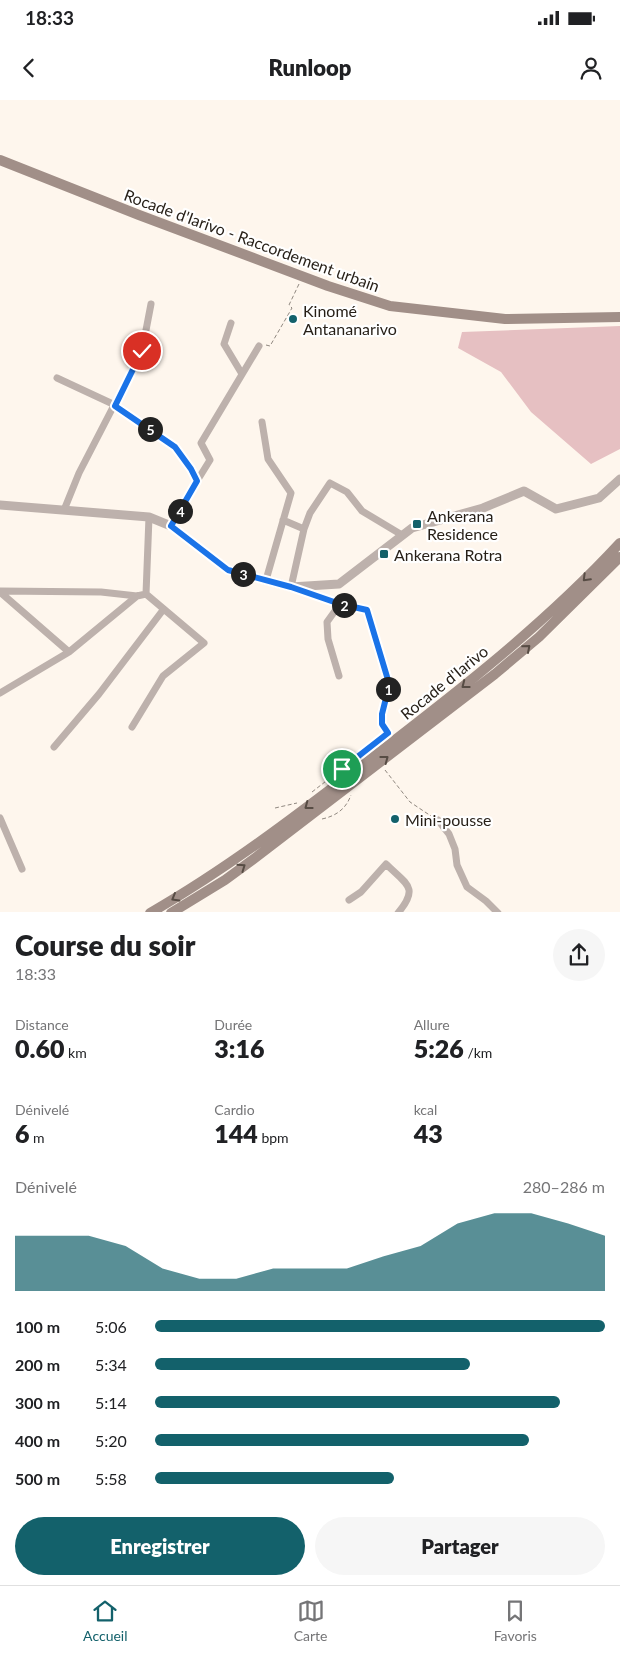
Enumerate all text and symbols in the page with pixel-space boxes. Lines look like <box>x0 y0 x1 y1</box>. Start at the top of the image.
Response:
text: 18:33 <box>25 6 74 29</box>
icon: back <box>15 54 43 82</box>
text: Runloop <box>268 54 352 81</box>
icon: person <box>577 54 605 82</box>
street label: Rocade d'Iarivo - Raccordement urbain <box>122 185 382 295</box>
place label: Kinomé Antananarivo <box>303 301 397 338</box>
marker: Kinomé Antananarivo <box>287 313 299 325</box>
pin <box>121 330 163 372</box>
icon: check <box>128 337 156 365</box>
pin: 5 <box>138 416 162 442</box>
text: 5 <box>146 421 155 438</box>
pin: 4 <box>168 498 192 524</box>
text: 4 <box>176 503 185 520</box>
place label: Ankerana Residence <box>427 506 498 543</box>
marker: Ankerana Residence <box>411 518 423 530</box>
place label: Ankerana Rotra <box>394 545 502 564</box>
marker: Ankerana Rotra <box>378 548 390 560</box>
pin: 3 <box>230 562 256 586</box>
text: 3 <box>239 566 248 583</box>
one-way arrow <box>583 572 592 581</box>
pin: 2 <box>332 592 356 618</box>
text: 2 <box>340 597 349 614</box>
street label: Rocade d'Iarivo <box>396 641 492 723</box>
one-way arrow <box>521 644 530 653</box>
pin: 1 <box>376 676 400 702</box>
one-way arrow <box>462 680 471 688</box>
text: 1 <box>384 681 393 698</box>
pin <box>321 748 363 790</box>
icon: arrive <box>328 755 356 783</box>
one-way arrow <box>379 756 389 765</box>
one-way arrow <box>304 800 314 809</box>
place label: Mini-pousse <box>405 810 492 829</box>
marker: Mini-pousse <box>389 813 401 825</box>
one-way arrow <box>236 864 246 873</box>
one-way arrow <box>171 892 180 902</box>
text: Course du soir <box>15 928 195 962</box>
button: share <box>553 929 605 981</box>
text: 18:33 <box>15 964 56 983</box>
text: Distance <box>15 1016 69 1033</box>
text: Durée <box>214 1016 252 1033</box>
text: Allure <box>414 1016 450 1033</box>
text: 0.60 <box>15 1033 64 1063</box>
text: 3:16 <box>214 1033 264 1063</box>
text: 5:26 <box>414 1033 464 1063</box>
text: km <box>64 1044 87 1061</box>
text: /km <box>464 1044 492 1061</box>
text: Dénivelé <box>15 1101 69 1118</box>
text: Cardio <box>214 1101 255 1118</box>
text: kcal <box>414 1101 437 1118</box>
text: 6 <box>15 1118 30 1148</box>
text: 144 <box>214 1118 258 1148</box>
text: 43 <box>414 1118 443 1148</box>
text: m <box>30 1129 45 1146</box>
text: bpm <box>258 1129 289 1146</box>
text: Dénivelé <box>15 1177 77 1196</box>
text: 280–286 m <box>523 1177 605 1196</box>
text: 100 m <box>15 1317 60 1336</box>
text: 5:06 <box>95 1317 127 1336</box>
text: 200 m <box>15 1355 60 1374</box>
text: 5:34 <box>95 1355 127 1374</box>
text: 300 m <box>15 1393 60 1412</box>
text: 5:14 <box>95 1393 127 1412</box>
text: 400 m <box>15 1431 60 1450</box>
text: 5:20 <box>95 1431 127 1450</box>
text: 500 m <box>15 1469 60 1488</box>
text: 5:58 <box>95 1469 127 1488</box>
button: Enregistrer <box>15 1517 305 1575</box>
button: Partager <box>315 1517 605 1575</box>
tab: Accueil <box>83 1597 128 1644</box>
tab: Carte <box>294 1597 327 1644</box>
tab: Favoris <box>494 1597 537 1644</box>

